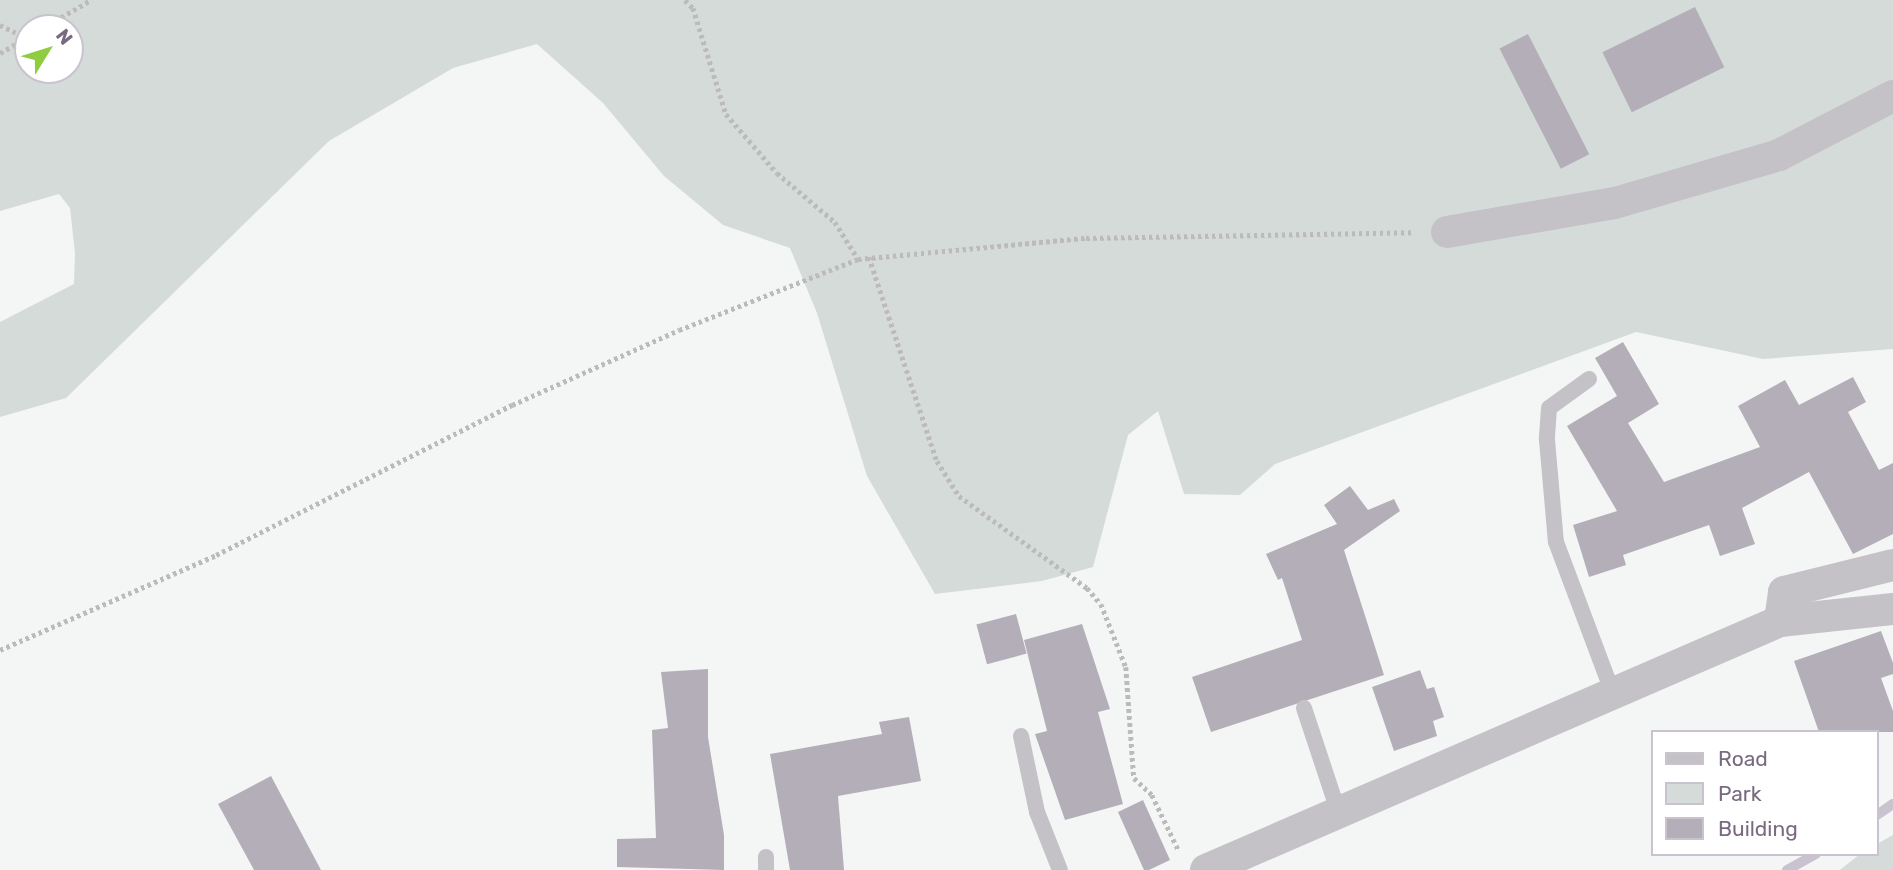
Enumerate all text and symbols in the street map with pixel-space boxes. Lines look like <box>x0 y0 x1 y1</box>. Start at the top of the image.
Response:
north arrow <box>14 14 84 84</box>
text: N <box>51 25 78 49</box>
legend <box>1652 730 1879 856</box>
text: Road <box>1718 746 1768 771</box>
text: Park <box>1718 781 1762 806</box>
text: Building <box>1718 816 1798 841</box>

